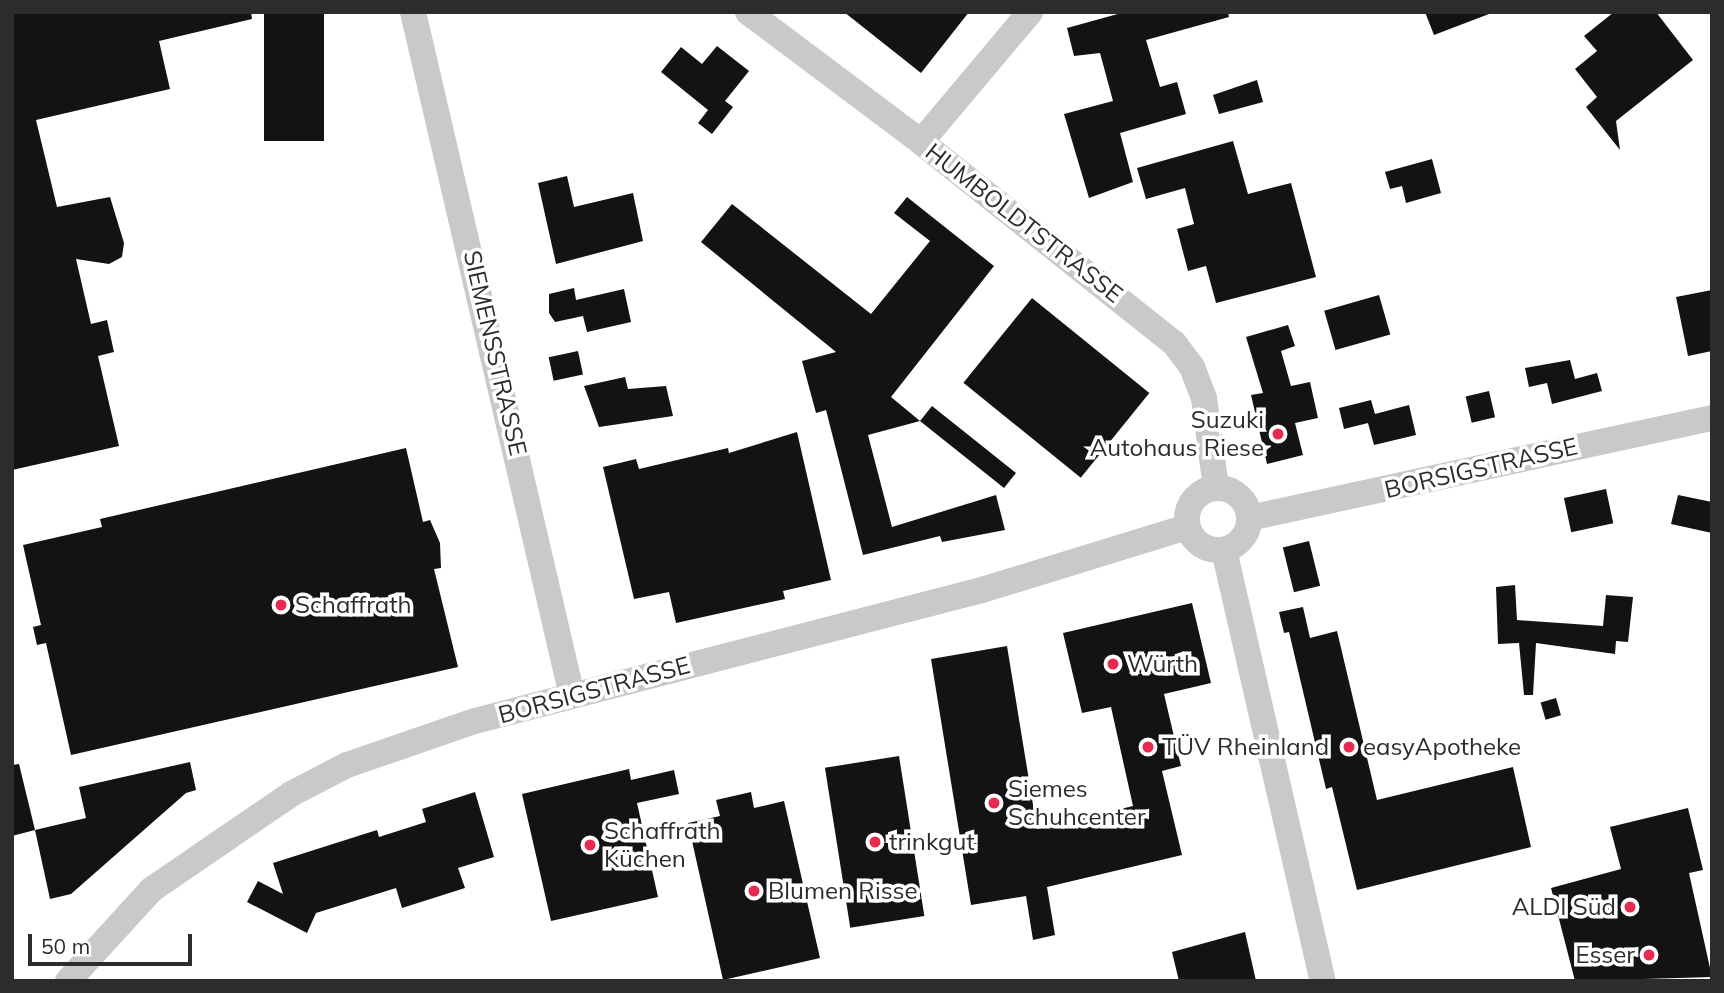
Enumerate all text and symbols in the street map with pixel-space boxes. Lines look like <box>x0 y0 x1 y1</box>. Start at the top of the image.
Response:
street label: HUMBOLDTSTRASSE <box>920 137 1128 309</box>
street label: SIEMENSSTRASSE <box>457 248 533 458</box>
place label: Suzuki Autohaus Riese <box>1090 406 1264 462</box>
marker: Suzuki Autohaus Riese <box>1270 426 1286 442</box>
street label: BORSIGSTRASSE <box>1382 432 1580 504</box>
place label: Schaffrath <box>295 591 412 619</box>
marker: Schaffrath <box>273 597 289 613</box>
place label: Würth <box>1127 650 1198 678</box>
street label: BORSIGSTRASSE <box>495 651 693 729</box>
marker: Würth <box>1105 656 1121 672</box>
place label: TÜV Rheinland <box>1162 733 1329 761</box>
place label: easyApotheke <box>1363 733 1521 761</box>
marker: TÜV Rheinland <box>1140 739 1156 755</box>
marker: easyApotheke <box>1341 739 1357 755</box>
place label: Siemes Schuhcenter <box>1008 775 1146 831</box>
marker: Siemes Schuhcenter <box>986 795 1002 811</box>
place label: Schaffrath Küchen <box>604 817 721 873</box>
place label: trinkgut <box>889 828 975 856</box>
marker: trinkgut <box>867 834 883 850</box>
marker: Schaffrath Küchen <box>582 837 598 853</box>
place label: Blumen Risse <box>768 877 918 905</box>
marker: Blumen Risse <box>746 883 762 899</box>
place label: ALDI Süd <box>1512 893 1616 921</box>
marker: ALDI Süd <box>1622 899 1638 915</box>
scale bar <box>32 920 196 964</box>
text: 50 m <box>41 933 90 959</box>
place label: Esser <box>1575 941 1635 969</box>
marker: Esser <box>1641 947 1657 963</box>

